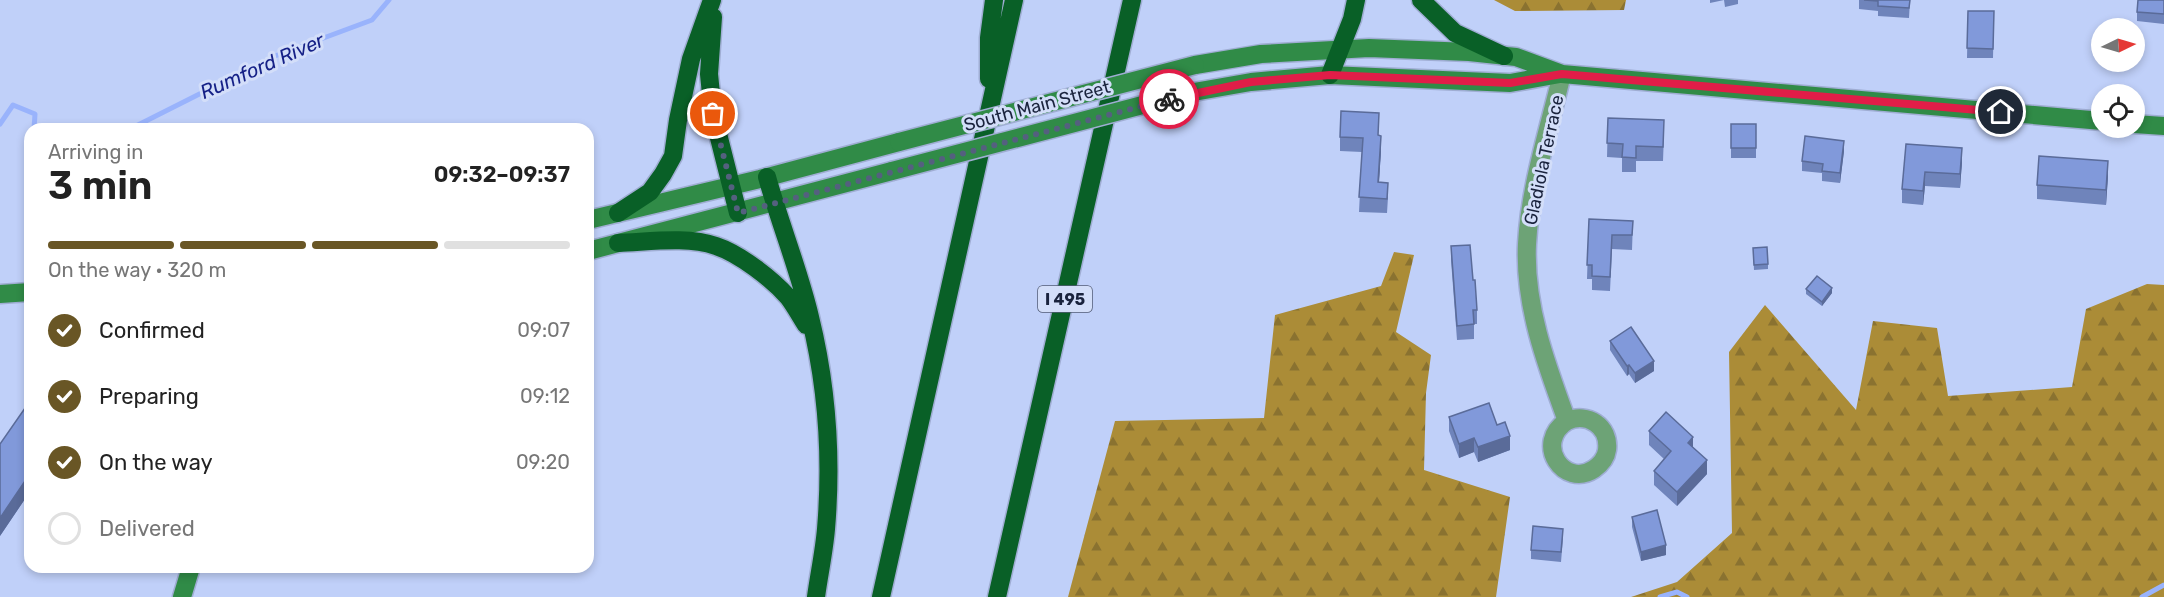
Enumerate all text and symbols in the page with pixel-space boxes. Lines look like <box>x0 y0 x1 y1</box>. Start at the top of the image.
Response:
north arrow <box>2091 18 2145 72</box>
map controls <box>2091 18 2145 138</box>
water label: Rumford River <box>196 27 329 104</box>
courier <box>1139 69 1199 129</box>
street label: South Main Street <box>961 76 1113 136</box>
icon: bike <box>1153 83 1186 116</box>
button: locate <box>2091 84 2145 138</box>
pin <box>1975 86 2026 137</box>
pin <box>687 88 738 139</box>
street label: Gladiola Terrace <box>1519 93 1569 227</box>
icon: home <box>1984 95 2017 128</box>
icon: bag <box>696 97 729 130</box>
text: Arriving in <box>48 140 143 164</box>
text: 09:32–09:37 <box>434 161 570 188</box>
text: 3 min <box>48 163 153 209</box>
text: On the way · 320 m <box>48 258 226 282</box>
road number: I 495 <box>1038 286 1092 312</box>
icon: check <box>48 314 81 347</box>
text: Confirmed <box>99 317 205 344</box>
text: 09:07 <box>517 318 570 342</box>
icon: check <box>48 380 81 413</box>
text: Preparing <box>99 383 199 410</box>
text: 09:12 <box>520 384 570 408</box>
icon: check <box>48 446 81 479</box>
text: On the way <box>99 449 213 476</box>
text: 09:20 <box>516 450 570 474</box>
text: Delivered <box>99 515 195 542</box>

